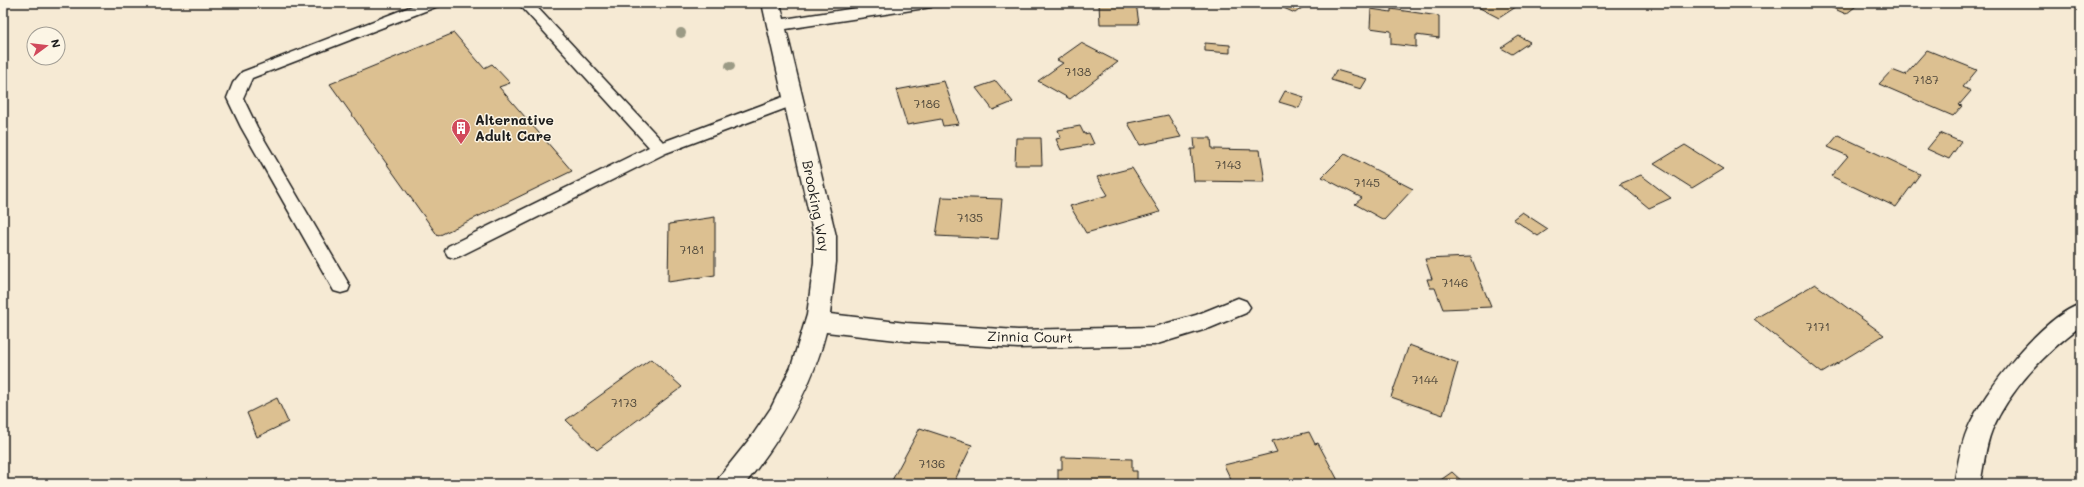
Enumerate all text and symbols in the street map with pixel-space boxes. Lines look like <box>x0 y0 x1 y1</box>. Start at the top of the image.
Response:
north arrow <box>26 26 66 66</box>
text: N <box>48 37 64 49</box>
house number: 7138 <box>1065 63 1091 79</box>
house number: 7187 <box>1913 71 1939 87</box>
house number: 7186 <box>914 95 940 111</box>
place label: Alternative Adult Care <box>475 110 554 145</box>
building icon: Alternative Adult Care <box>450 117 472 145</box>
house number: 7143 <box>1215 156 1241 172</box>
street label: Brooking Way <box>798 159 835 253</box>
house number: 7145 <box>1354 174 1380 190</box>
house number: 7135 <box>957 209 983 225</box>
house number: 7181 <box>680 241 704 257</box>
house number: 7146 <box>1442 274 1468 290</box>
house number: 7171 <box>1806 318 1830 334</box>
street label: Zinnia Court <box>987 326 1073 347</box>
house number: 7144 <box>1412 371 1438 387</box>
house number: 7173 <box>611 394 637 410</box>
house number: 7136 <box>919 455 945 471</box>

